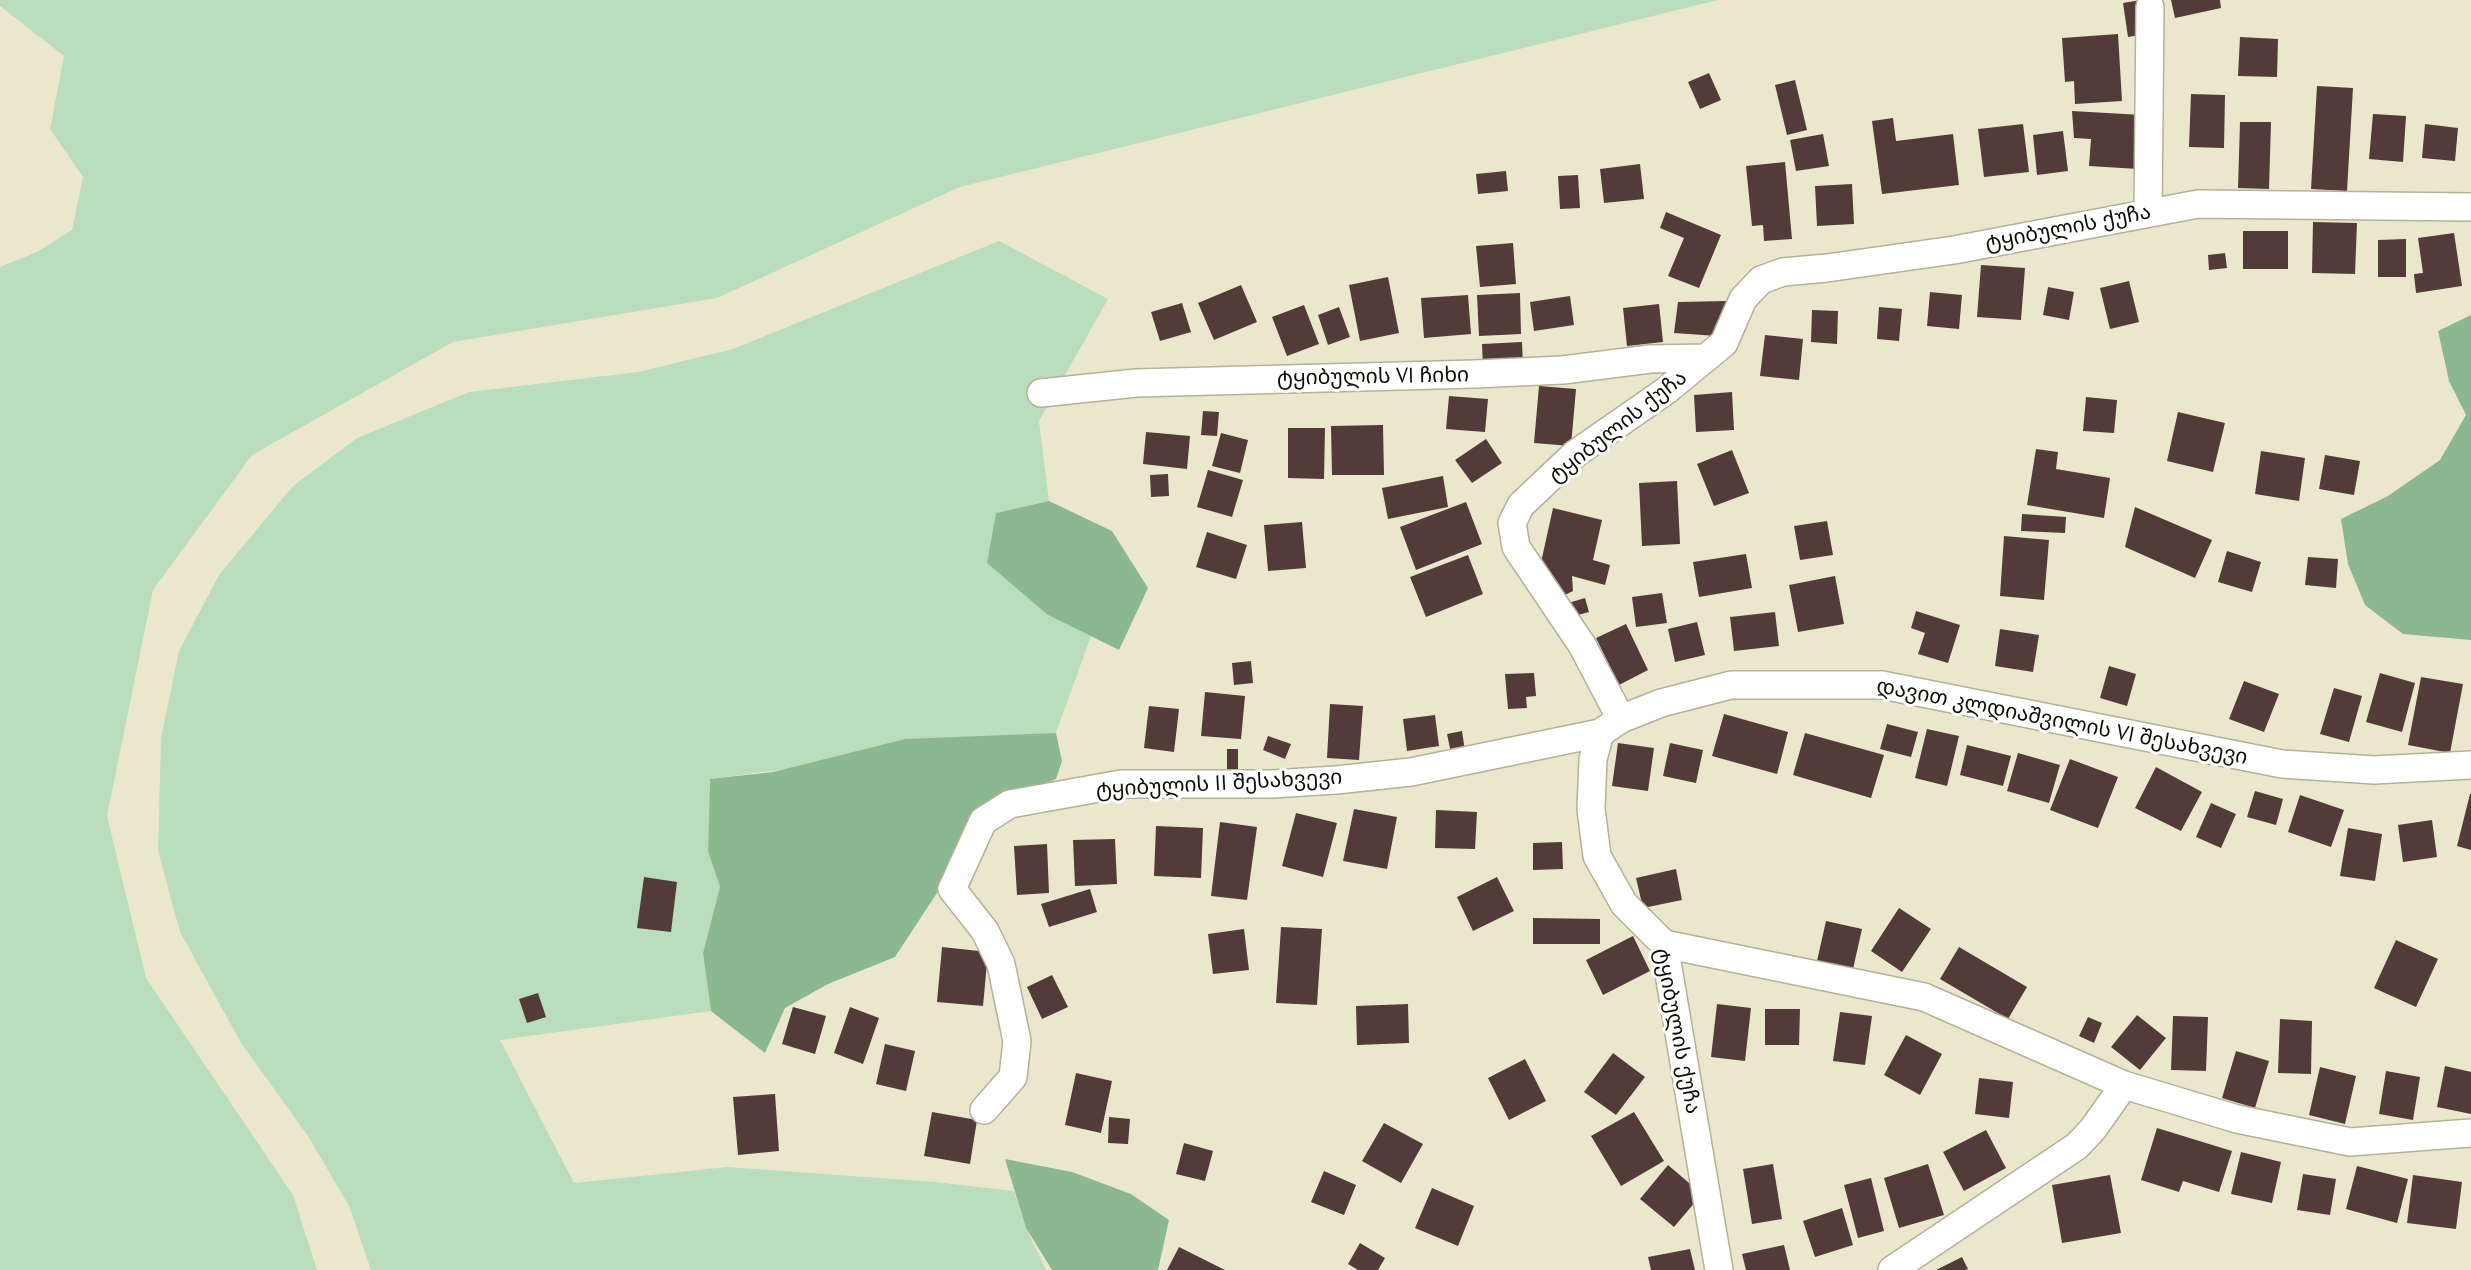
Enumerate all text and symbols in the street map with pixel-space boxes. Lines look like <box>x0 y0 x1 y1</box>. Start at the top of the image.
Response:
street label: ტყიბულის ქუჩა <box>1983 200 2153 256</box>
street label: ტყიბულის VI ჩიხი <box>1277 363 1469 391</box>
street label: ტყიბულის ქუჩა <box>1544 365 1692 489</box>
street label: დავით კლდიაშვილის VI შესახვევი <box>1874 674 2250 770</box>
street label: ტყიბულის II შესახვევი <box>1095 765 1343 803</box>
street label: ტყიბულის ქუჩა <box>1649 946 1705 1116</box>

